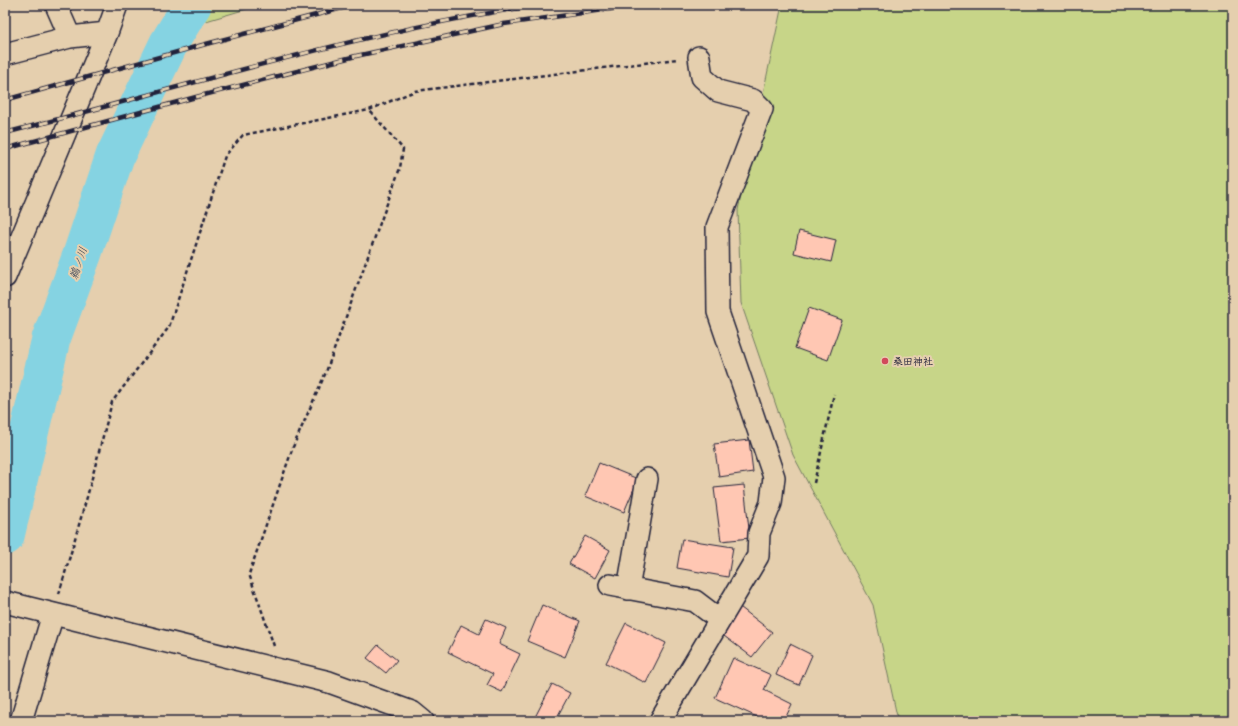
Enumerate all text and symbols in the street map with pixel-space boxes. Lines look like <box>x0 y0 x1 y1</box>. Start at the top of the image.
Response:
water label: 鵜ノ川 <box>64 244 91 281</box>
place label: 桑田神社 <box>893 353 933 368</box>
marker: 桑田神社 <box>880 356 890 366</box>

